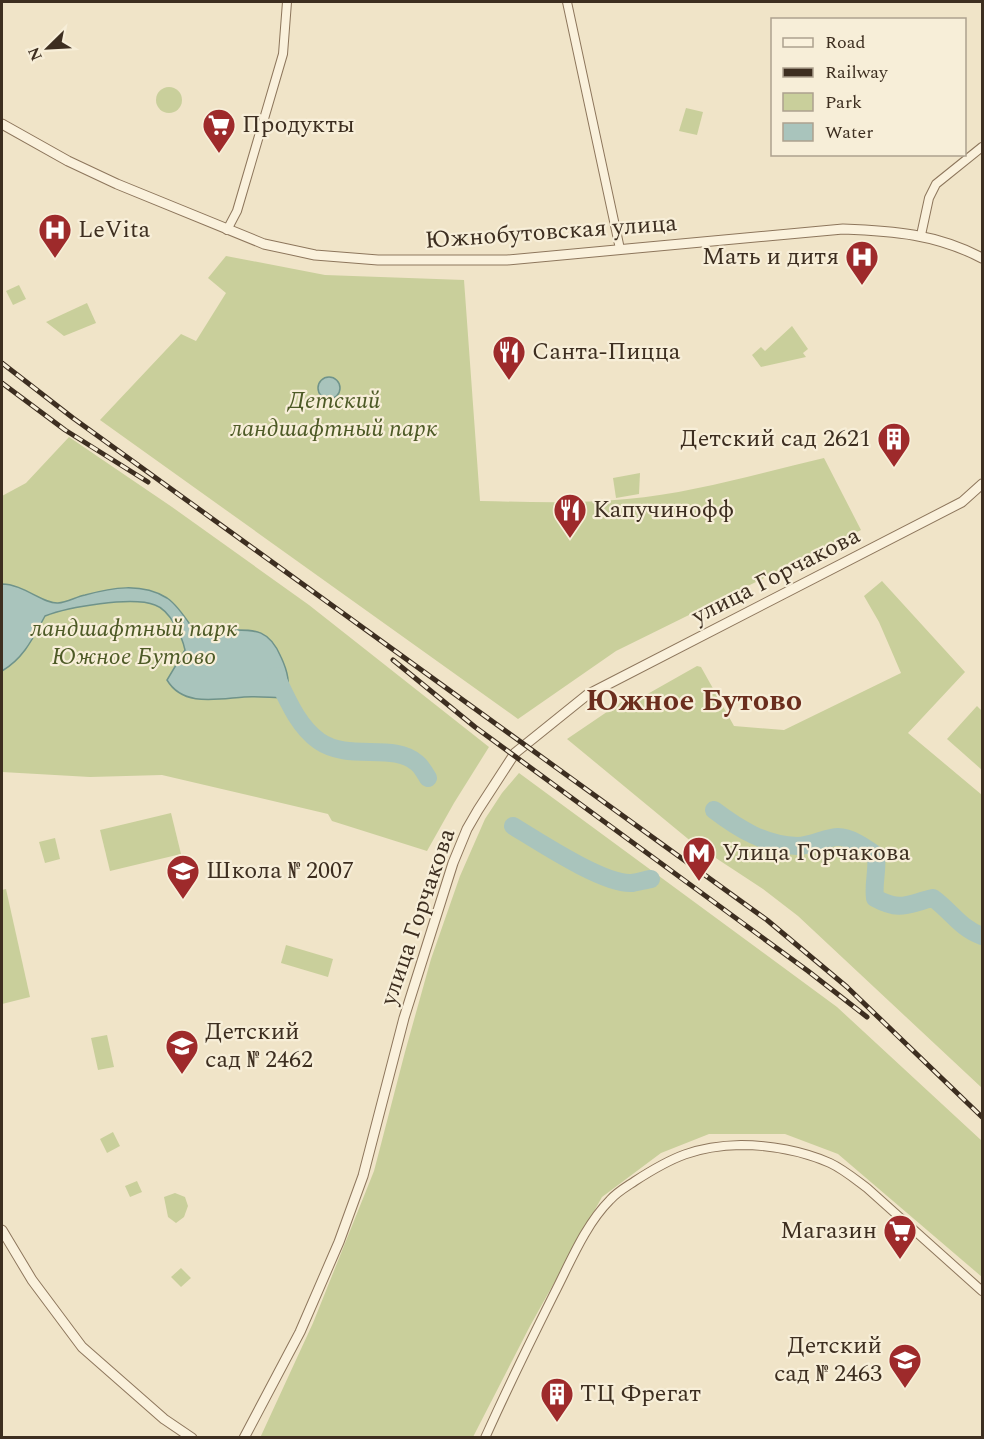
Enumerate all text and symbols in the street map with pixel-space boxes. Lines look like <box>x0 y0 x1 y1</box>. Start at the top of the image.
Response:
north arrow <box>18 18 78 78</box>
legend <box>771 18 966 156</box>
text: Road <box>825 29 866 56</box>
text: N <box>22 43 49 65</box>
text: Railway <box>825 59 889 86</box>
text: Park <box>825 89 862 116</box>
supermarket icon: Продукты <box>201 107 237 154</box>
place label: Продукты <box>242 107 355 143</box>
text: Water <box>825 119 873 146</box>
street label: Южнобутовская улица <box>424 205 678 259</box>
hospital icon: LeVita <box>37 212 73 259</box>
place label: LeVita <box>78 212 151 248</box>
place label: Мать и дитя <box>702 239 839 275</box>
hospital icon: Мать и дитя <box>844 239 880 286</box>
restaurant icon: Санта-Пицца <box>491 334 527 381</box>
place label: Санта-Пицца <box>532 334 681 370</box>
park label: Детский ландшафтный парк <box>230 383 438 447</box>
place label: Детский сад 2621 <box>680 421 871 457</box>
building icon: Детский сад 2621 <box>876 421 912 468</box>
restaurant icon: Капучинофф <box>552 492 588 539</box>
place label: Капучинофф <box>593 492 734 528</box>
street label: улица Горчакова <box>684 518 867 635</box>
park label: ландшафтный парк Южное Бутово <box>30 611 238 675</box>
district label: Южное Бутово <box>586 678 802 724</box>
street label: улица Горчакова <box>371 823 465 1011</box>
metro station icon: Улица Горчакова <box>681 835 717 882</box>
place label: Улица Горчакова <box>722 835 911 871</box>
school or university icon: Школа № 2007 <box>165 853 201 900</box>
place label: Школа № 2007 <box>206 853 354 889</box>
place label: Детский сад № 2462 <box>205 1014 313 1078</box>
school or university icon: Детский сад № 2462 <box>164 1028 200 1075</box>
place label: Магазин <box>780 1213 877 1249</box>
supermarket icon: Магазин <box>882 1213 918 1260</box>
place label: Детский сад № 2463 <box>774 1328 882 1392</box>
school or university icon: Детский сад № 2463 <box>887 1342 923 1389</box>
building icon: ТЦ Фрегат <box>539 1376 575 1423</box>
place label: ТЦ Фрегат <box>580 1376 701 1412</box>

